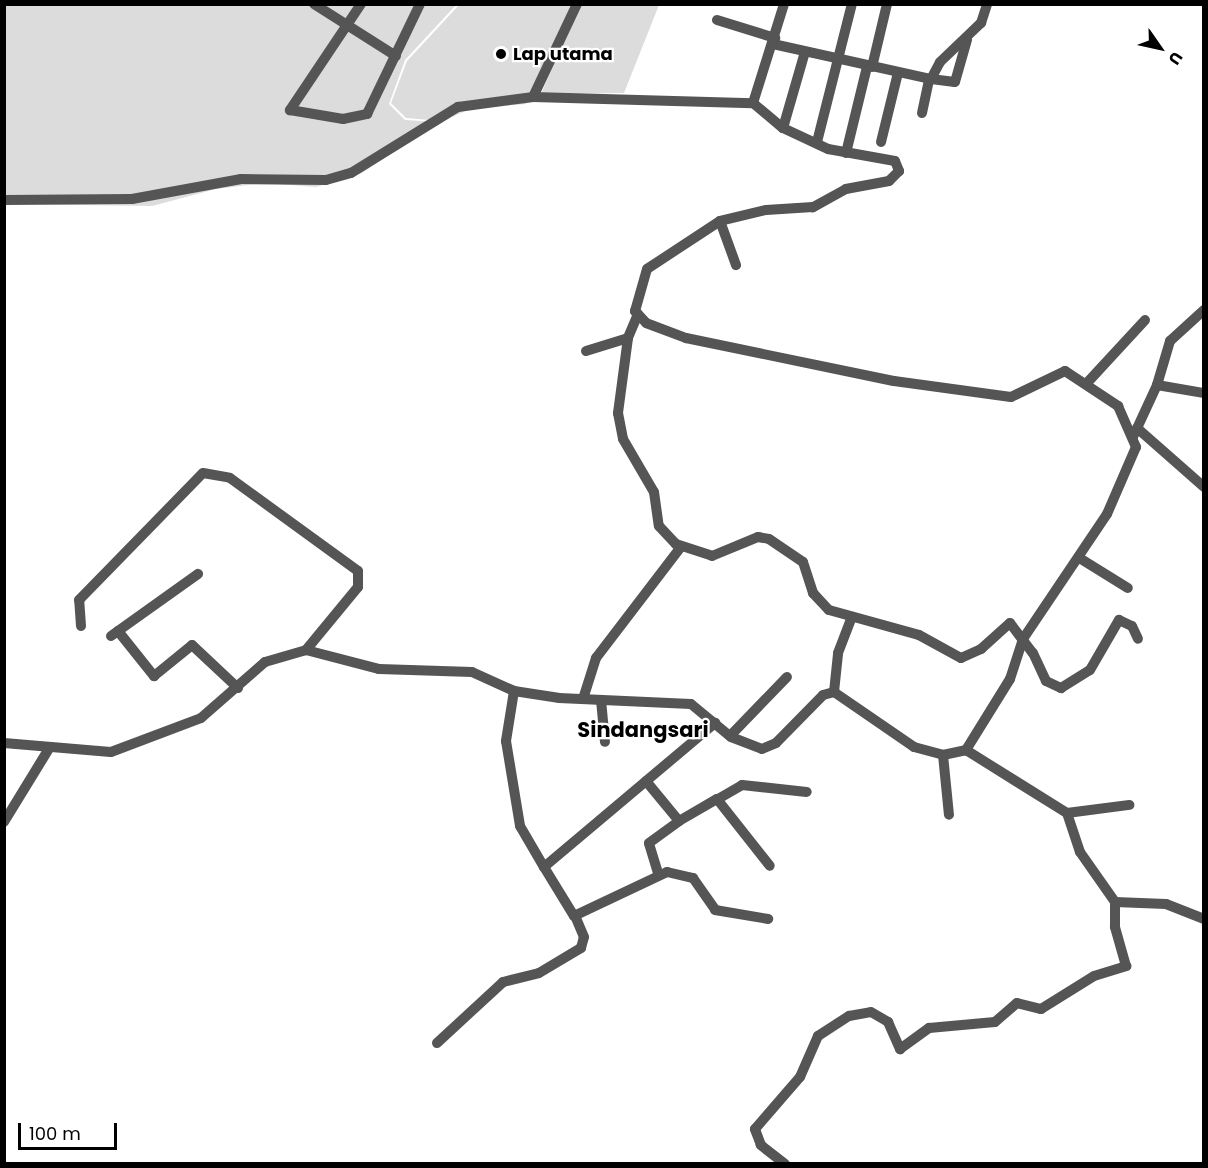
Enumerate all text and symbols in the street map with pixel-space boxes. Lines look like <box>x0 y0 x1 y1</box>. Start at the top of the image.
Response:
north arrow <box>1130 18 1190 78</box>
place label: Lap utama <box>513 43 613 65</box>
marker: Lap utama <box>494 47 508 61</box>
text: U <box>1163 47 1188 69</box>
district label: Sindangsari <box>577 717 709 743</box>
scale bar <box>21 1111 120 1149</box>
text: 100 m <box>29 1121 81 1146</box>

